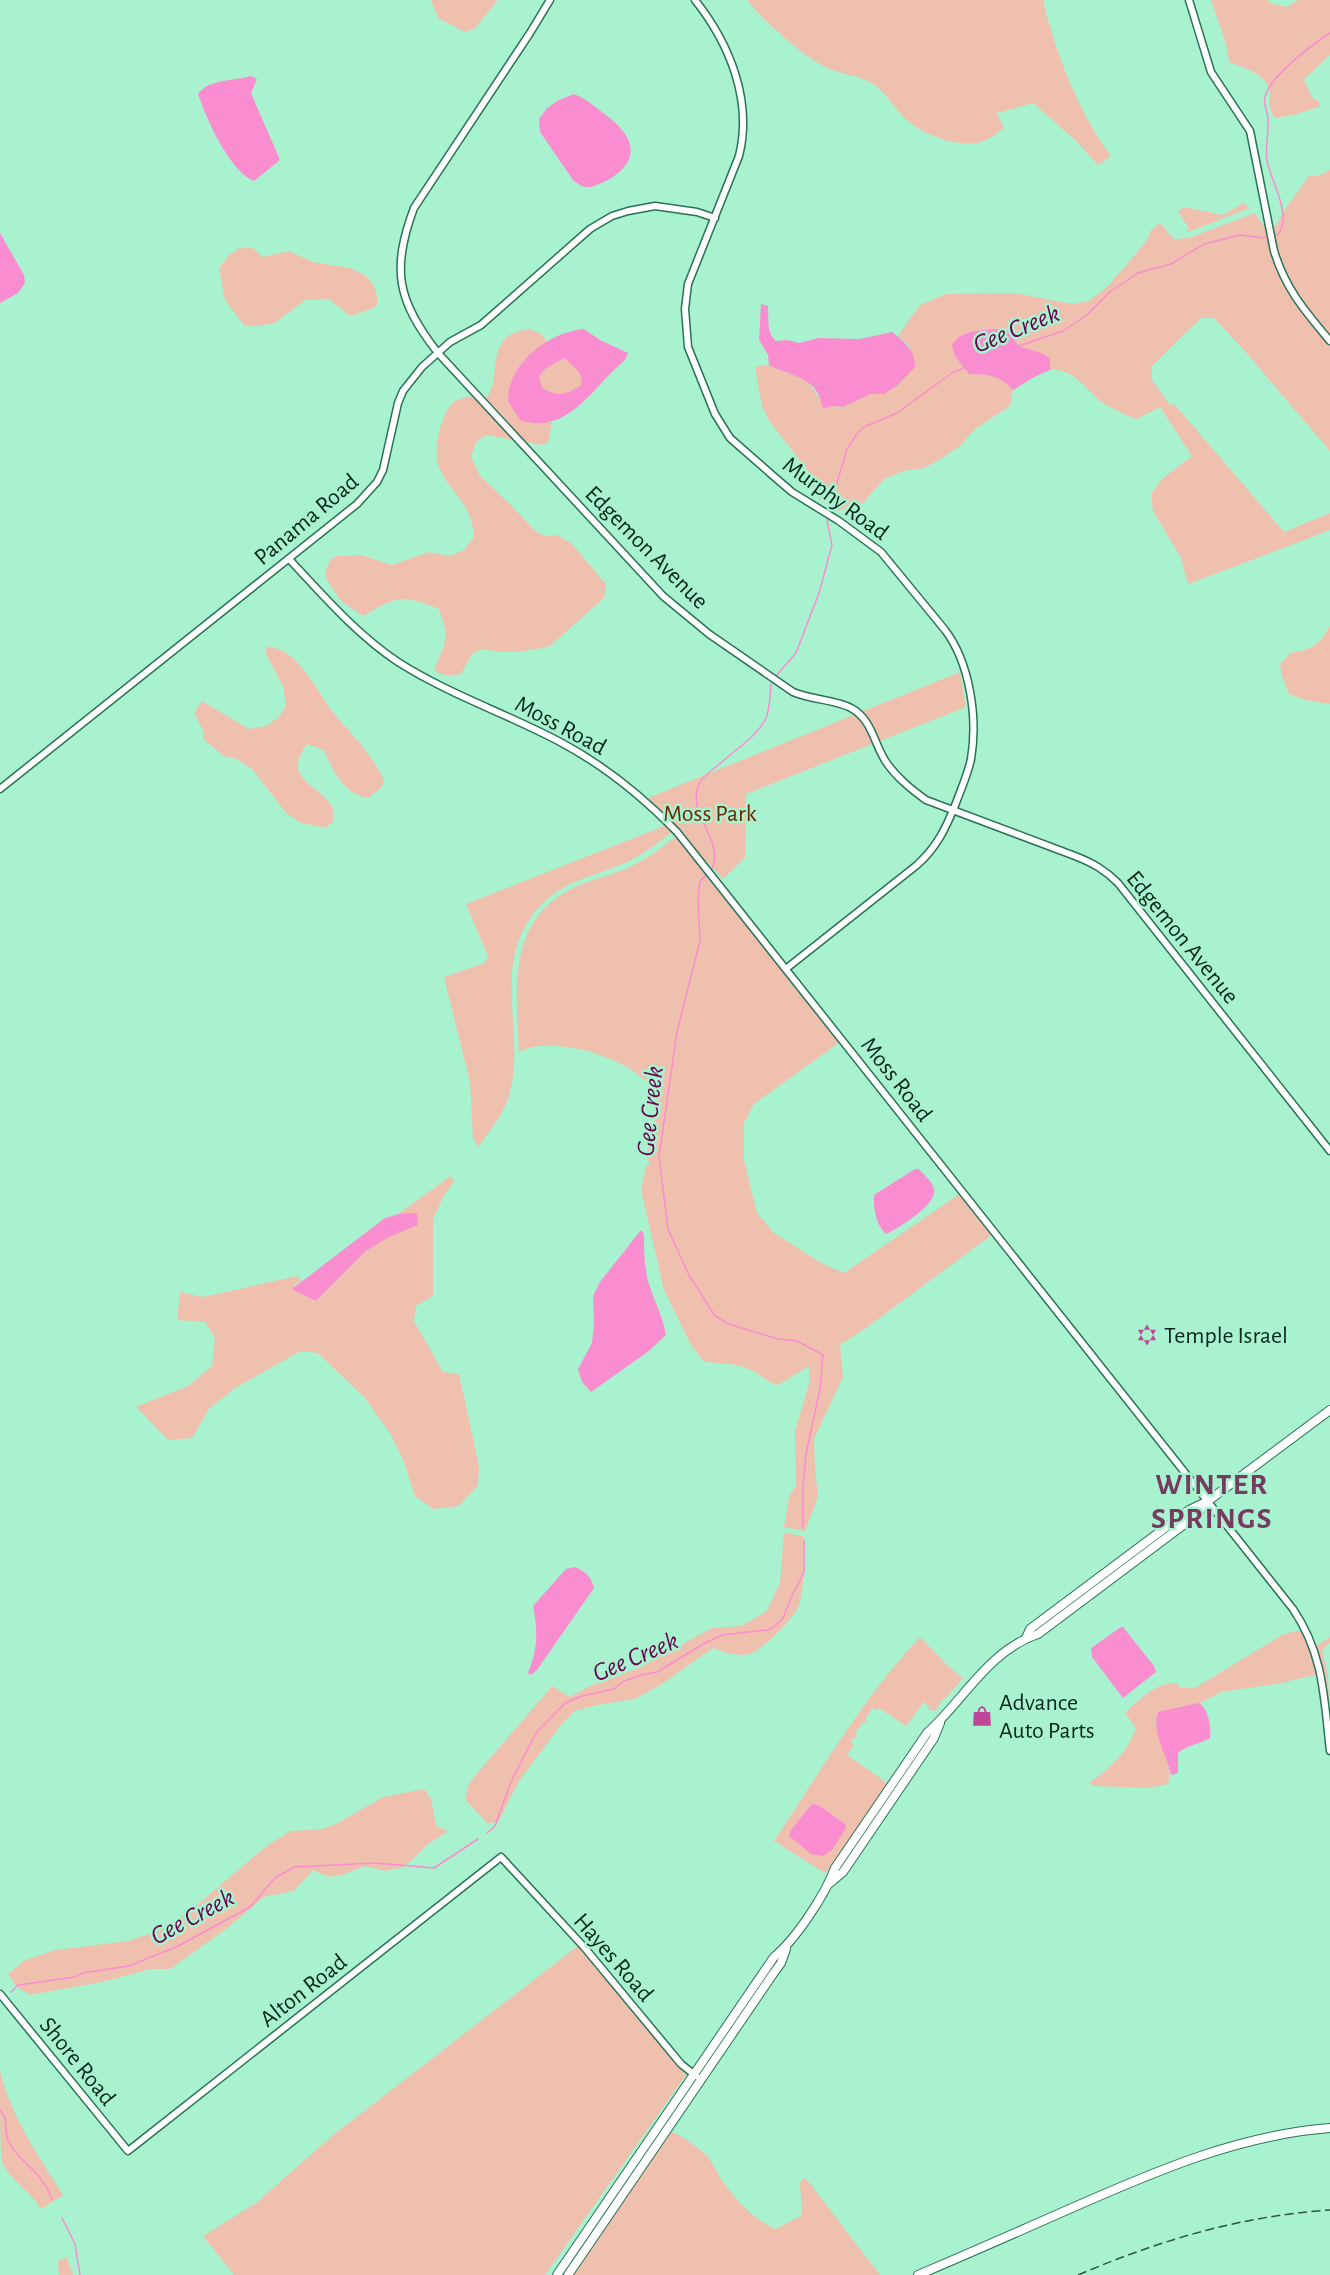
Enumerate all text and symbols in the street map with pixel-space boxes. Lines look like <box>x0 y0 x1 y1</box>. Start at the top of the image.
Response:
water label: Gee Creek <box>970 300 1063 358</box>
street label: Murphy Road <box>778 453 893 545</box>
street label: Panama Road <box>250 469 363 570</box>
street label: Edgemon Avenue <box>580 482 712 614</box>
street label: Moss Road <box>511 692 610 760</box>
park label: Moss Park <box>663 802 757 826</box>
street label: Edgemon Avenue <box>1122 867 1243 1009</box>
street label: Moss Road <box>856 1033 936 1126</box>
water label: Gee Creek <box>632 1065 668 1157</box>
synagogue icon: Temple Israel <box>1135 1323 1159 1347</box>
place label: Temple Israel <box>1164 1324 1288 1348</box>
district label: WINTER SPRINGS <box>1151 1470 1273 1534</box>
water label: Gee Creek <box>589 1627 682 1687</box>
place label: Advance Auto Parts <box>999 1691 1095 1743</box>
shop icon: Advance Auto Parts <box>970 1704 994 1728</box>
water label: Gee Creek <box>146 1884 239 1950</box>
street label: Hayes Road <box>569 1909 658 2006</box>
street label: Alton Road <box>256 1950 351 2032</box>
street label: Shore Road <box>35 2013 120 2110</box>

